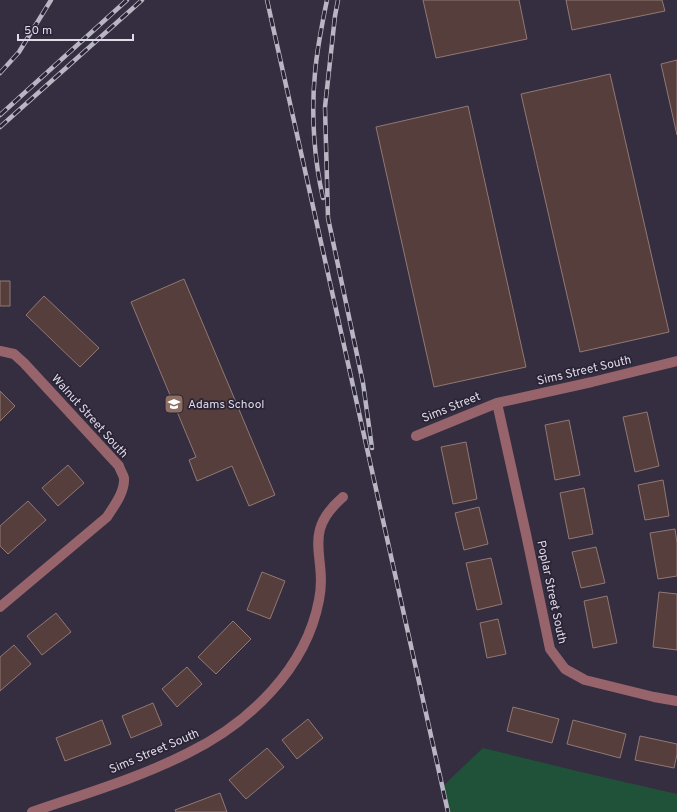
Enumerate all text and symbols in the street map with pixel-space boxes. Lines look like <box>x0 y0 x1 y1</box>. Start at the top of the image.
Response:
scale bar <box>18 16 133 42</box>
text: 50 m <box>24 23 52 39</box>
street label: Sims Street South <box>536 352 633 390</box>
street label: Walnut Street South <box>47 371 131 462</box>
street label: Sims Street <box>420 389 483 427</box>
school or university icon: Adams School <box>163 393 185 415</box>
place label: Adams School <box>188 397 265 413</box>
street label: Poplar Street South <box>532 539 570 645</box>
street label: Sims Street South <box>107 726 202 778</box>

